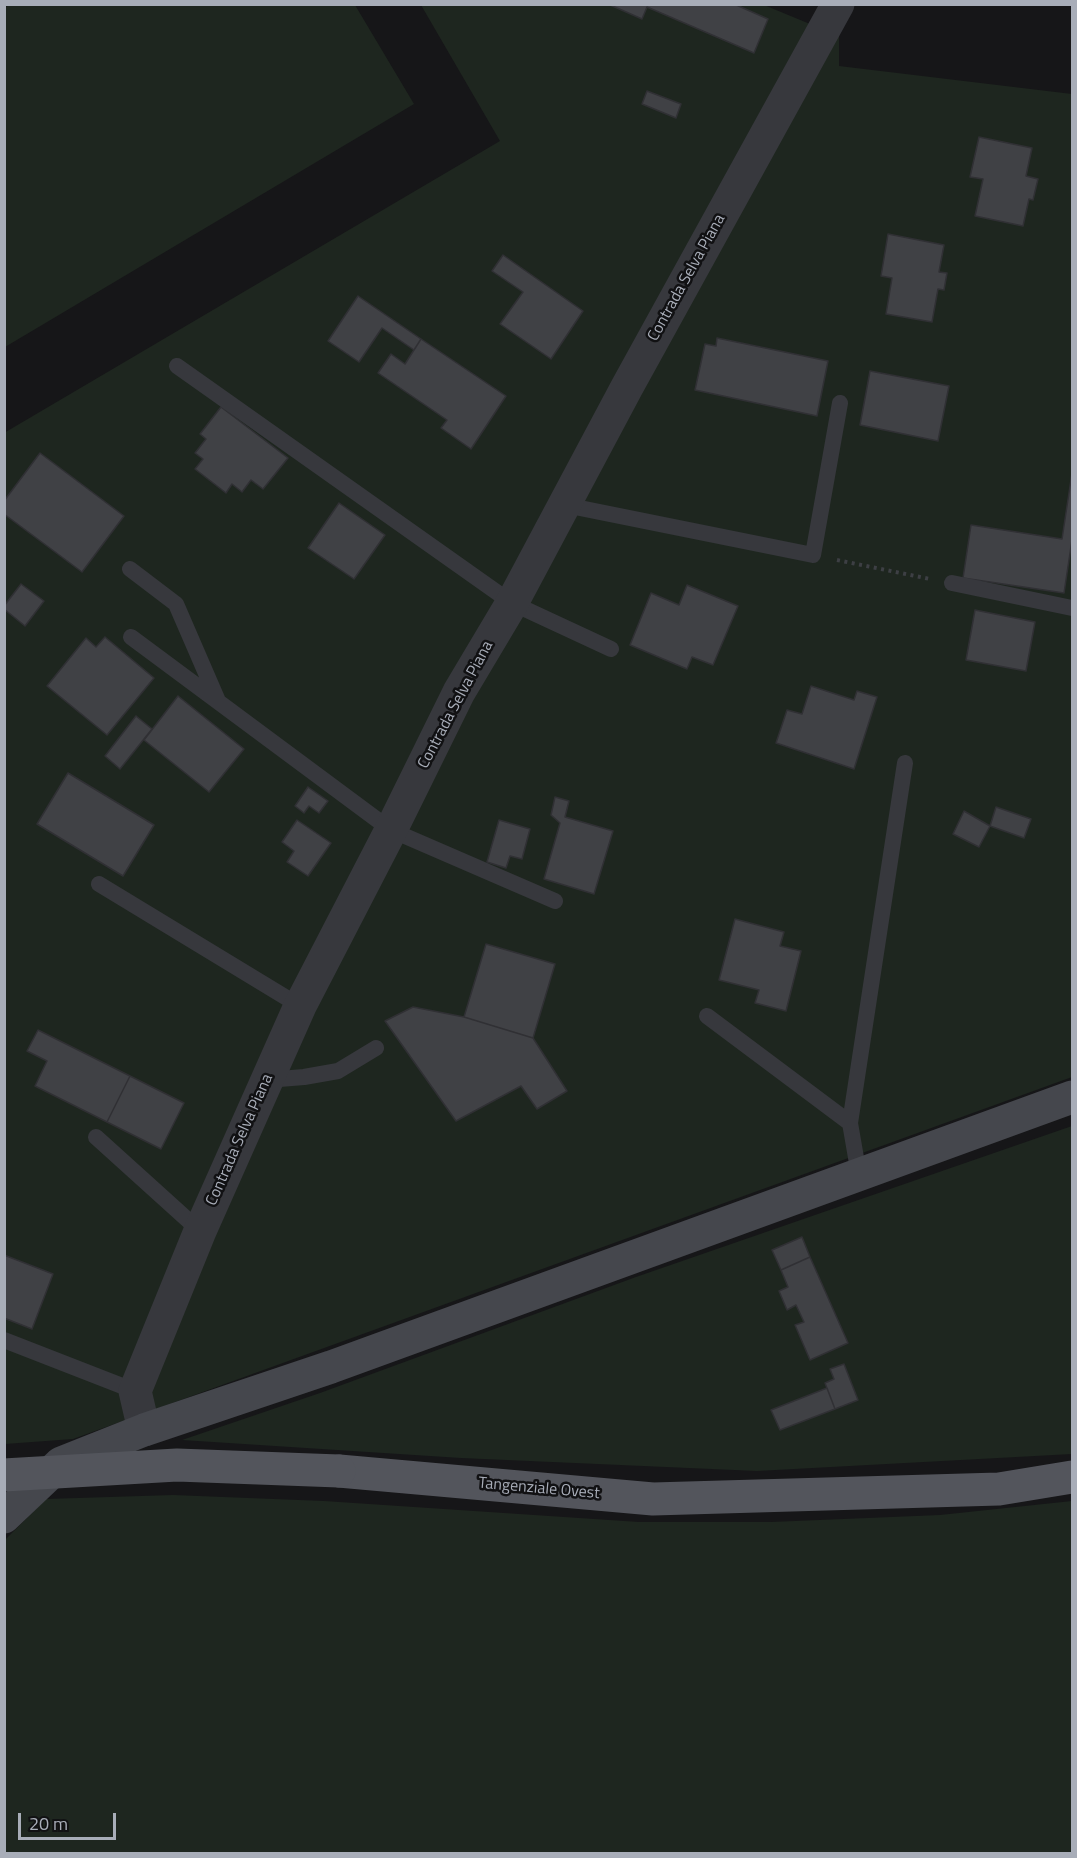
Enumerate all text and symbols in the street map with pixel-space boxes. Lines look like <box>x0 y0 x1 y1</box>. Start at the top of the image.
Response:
street label: Contrada Selva Piana <box>644 211 730 345</box>
street label: Contrada Selva Piana <box>414 638 498 772</box>
street label: Contrada Selva Piana <box>202 1071 278 1209</box>
street label: Tangenziale Ovest <box>477 1474 601 1504</box>
scale bar <box>21 1801 118 1839</box>
text: 20 m <box>29 1810 68 1837</box>

